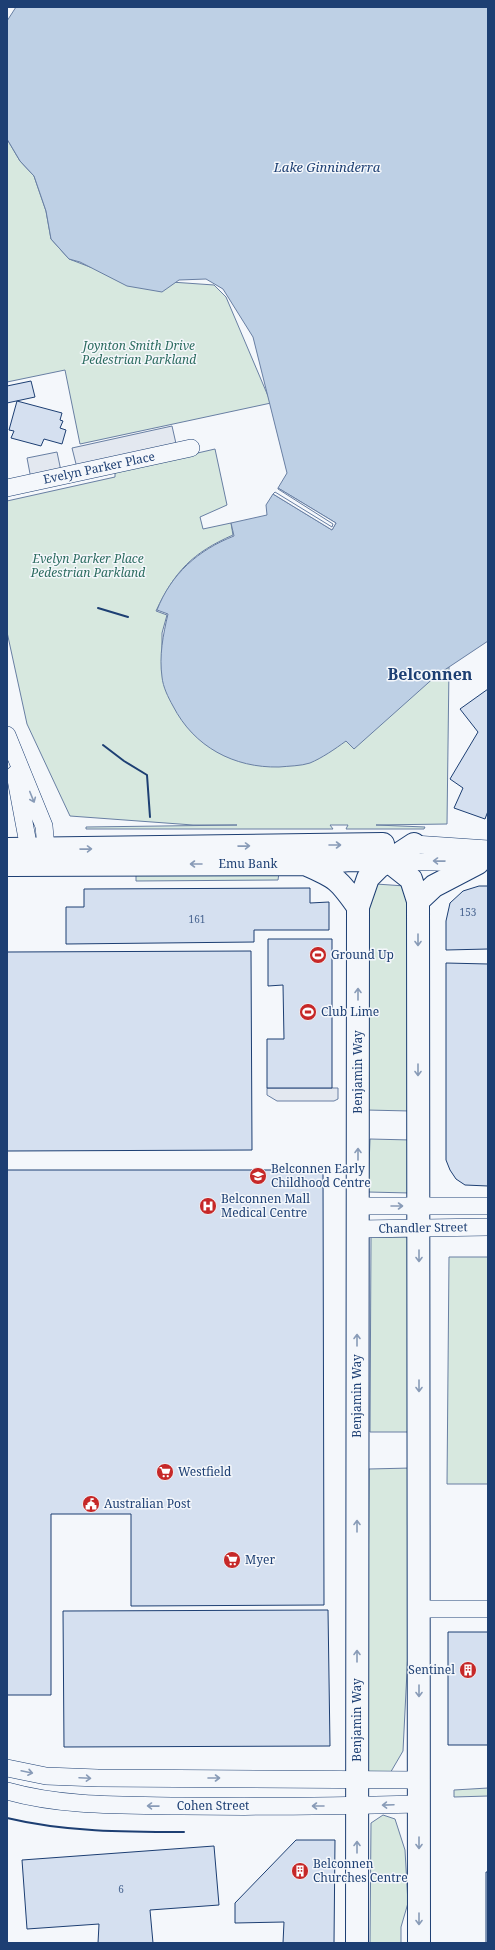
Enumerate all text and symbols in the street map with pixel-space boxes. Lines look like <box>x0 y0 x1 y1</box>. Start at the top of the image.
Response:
water label: Lake Ginninderra <box>273 158 381 176</box>
park label: Joynton Smith Drive Pedestrian Parkland <box>81 337 196 368</box>
street label: Evelyn Parker Place <box>41 447 156 488</box>
park label: Evelyn Parker Place Pedestrian Parkland <box>30 550 145 581</box>
district label: Belconnen <box>388 663 473 685</box>
one-way arrow <box>29 791 37 803</box>
one-way arrow <box>328 841 341 849</box>
one-way arrow <box>237 842 250 849</box>
one-way arrow <box>79 845 92 853</box>
street label: Emu Bank <box>219 855 278 872</box>
one-way arrow <box>433 858 446 865</box>
one-way arrow <box>190 860 203 868</box>
house number: 153 <box>460 905 477 919</box>
house number: 161 <box>189 912 205 926</box>
one-way arrow <box>414 933 422 946</box>
sports icon: Ground Up <box>308 945 328 965</box>
place label: Ground Up <box>331 946 394 963</box>
one-way arrow <box>354 988 362 1001</box>
sports icon: Club Lime <box>298 1002 318 1022</box>
place label: Club Lime <box>321 1003 379 1020</box>
street label: Benjamin Way <box>349 1030 366 1114</box>
one-way arrow <box>414 1063 422 1076</box>
one-way arrow <box>354 1148 362 1161</box>
place label: Belconnen Early Childhood Centre <box>271 1160 371 1191</box>
school or university icon: Belconnen Early Childhood Centre <box>248 1166 268 1186</box>
place label: Belconnen Mall Medical Centre <box>221 1190 310 1221</box>
hospital icon: Belconnen Mall Medical Centre <box>198 1196 218 1216</box>
one-way arrow <box>390 1202 403 1210</box>
street label: Chandler Street <box>378 1218 468 1237</box>
one-way arrow <box>415 1249 423 1262</box>
one-way arrow <box>353 1334 361 1347</box>
street label: Benjamin Way <box>348 1354 365 1438</box>
one-way arrow <box>415 1379 423 1392</box>
supermarket icon: Westfield <box>155 1462 175 1482</box>
place label: Westfield <box>178 1463 232 1480</box>
public building icon: Australian Post <box>81 1494 101 1514</box>
place label: Australian Post <box>104 1495 191 1512</box>
one-way arrow <box>353 1520 361 1533</box>
supermarket icon: Myer <box>222 1550 242 1570</box>
place label: Myer <box>245 1551 275 1568</box>
one-way arrow <box>353 1650 361 1663</box>
building icon: Sentinel <box>458 1660 478 1680</box>
place label: Sentinel <box>408 1661 455 1678</box>
street label: Benjamin Way <box>348 1678 365 1762</box>
one-way arrow <box>415 1684 423 1697</box>
one-way arrow <box>20 1769 33 1777</box>
one-way arrow <box>78 1774 91 1781</box>
one-way arrow <box>207 1774 220 1782</box>
street label: Cohen Street <box>177 1797 249 1814</box>
one-way arrow <box>382 1801 395 1809</box>
one-way arrow <box>147 1802 160 1810</box>
one-way arrow <box>312 1802 325 1810</box>
one-way arrow <box>415 1836 423 1849</box>
one-way arrow <box>353 1841 361 1854</box>
place label: Belconnen Churches Centre <box>313 1855 408 1886</box>
building icon: Belconnen Churches Centre <box>290 1861 310 1881</box>
house number: 6 <box>118 1882 124 1896</box>
one-way arrow <box>415 1912 423 1925</box>

